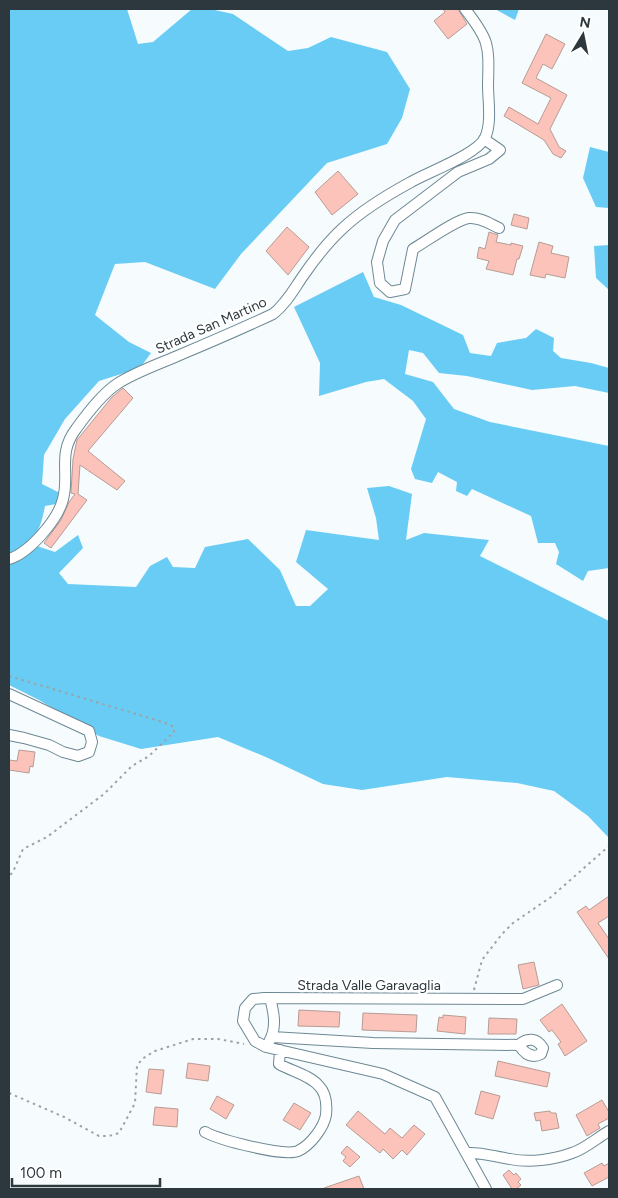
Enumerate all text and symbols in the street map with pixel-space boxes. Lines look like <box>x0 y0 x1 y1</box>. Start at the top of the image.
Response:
north arrow <box>558 10 608 60</box>
text: N <box>578 13 592 32</box>
street label: Strada San Martino <box>153 293 269 358</box>
street label: Strada Valle Garavaglia <box>297 977 441 994</box>
scale bar <box>12 1156 160 1188</box>
text: 100 m <box>20 1164 62 1182</box>

